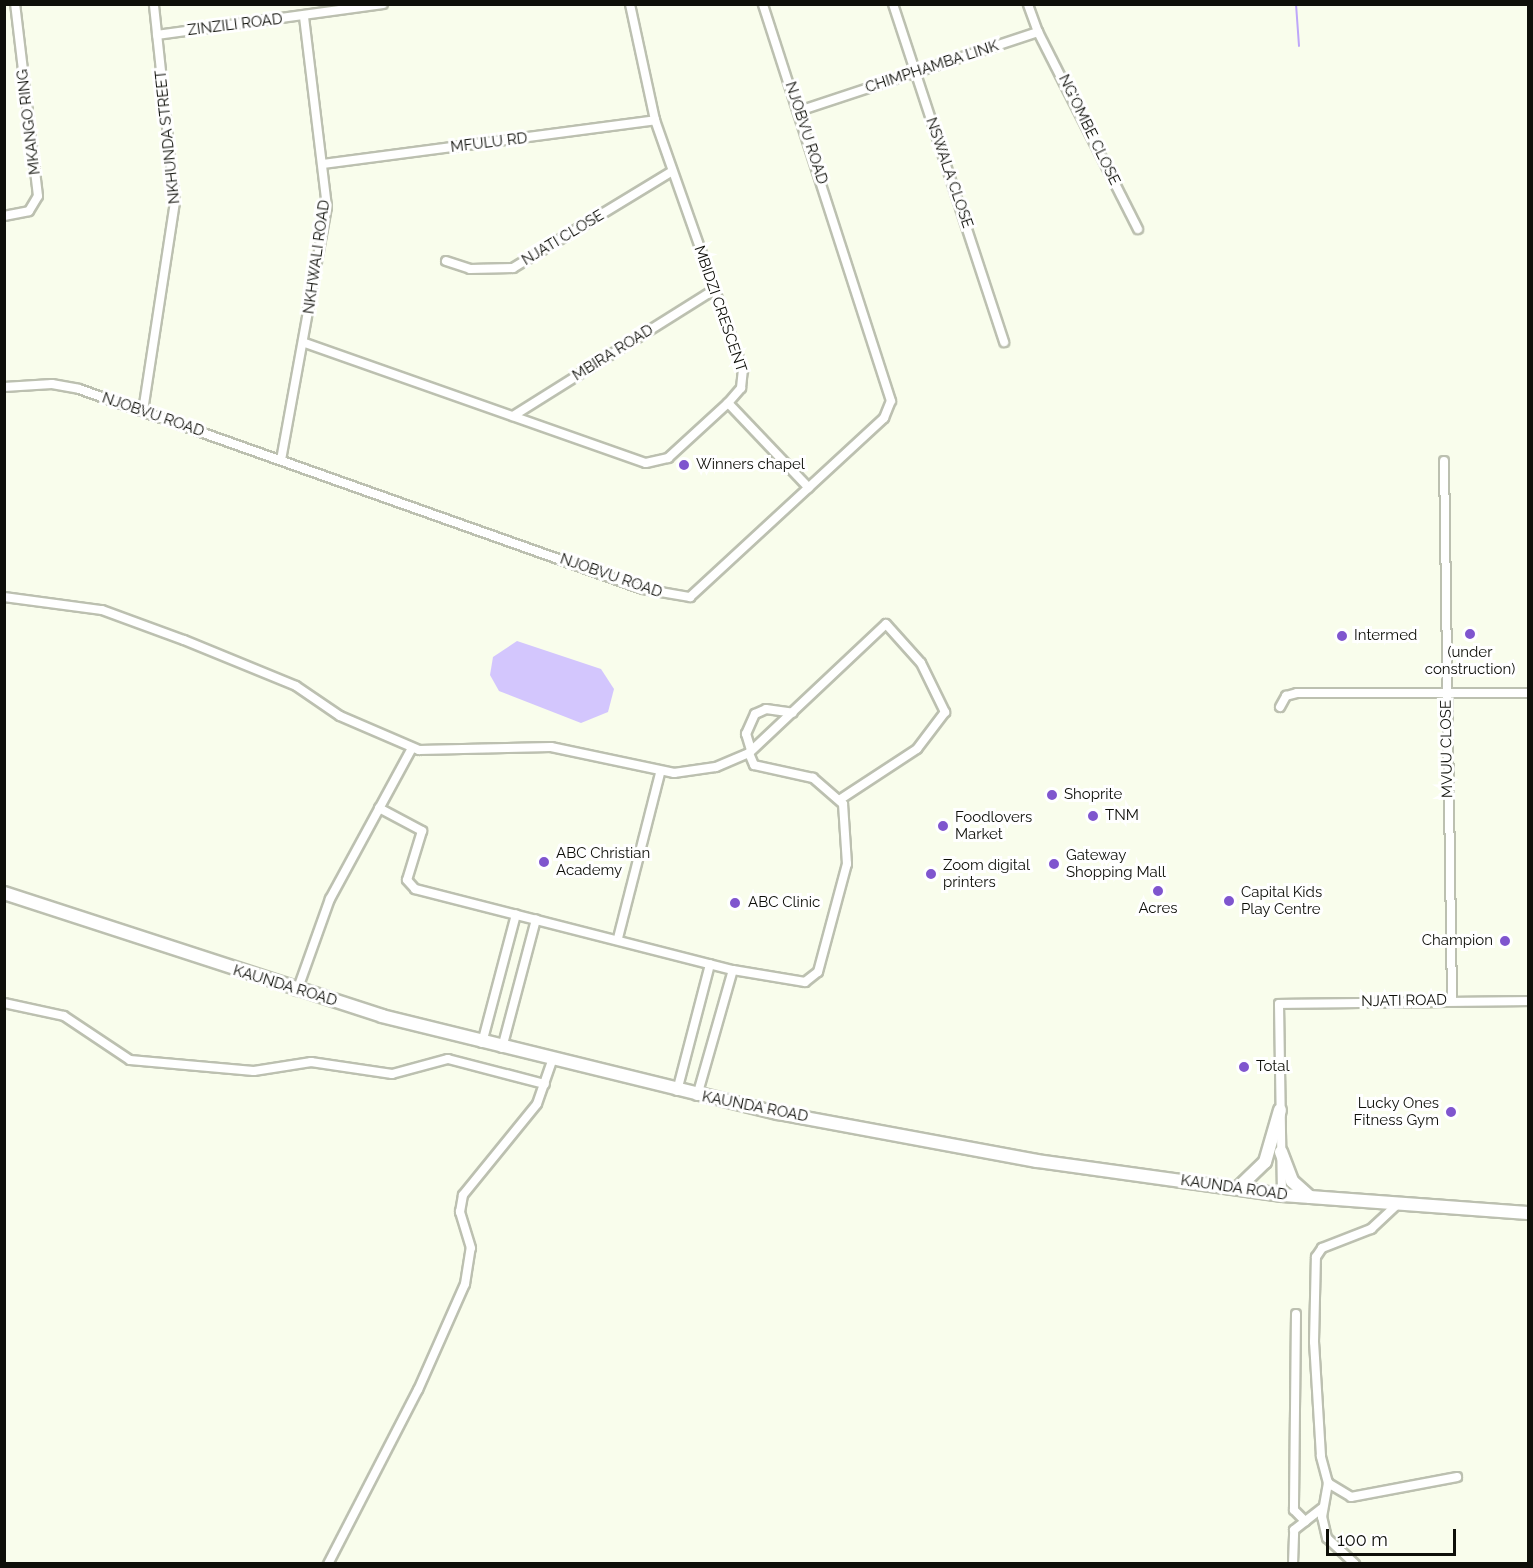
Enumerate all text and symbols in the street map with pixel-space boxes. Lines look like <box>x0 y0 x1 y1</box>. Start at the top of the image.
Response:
street label: ZINZILI ROAD <box>186 10 284 40</box>
street label: CHIMPHAMBA LINK <box>863 37 1001 97</box>
street label: MKANGO RING <box>14 68 44 176</box>
street label: NKHUNDA STREET <box>152 69 184 205</box>
street label: NG'OMBE CLOSE <box>1054 72 1124 188</box>
street label: NJOBVU ROAD <box>781 80 831 186</box>
street label: NSWALA CLOSE <box>922 115 976 231</box>
street label: MFULU RD <box>450 129 528 157</box>
street label: NKHWALI ROAD <box>300 199 334 315</box>
street label: NJATI CLOSE <box>519 206 607 270</box>
street label: MBIDZI CRESCENT <box>690 243 750 375</box>
street label: MBIRA ROAD <box>569 321 657 385</box>
street label: NJOBVU ROAD <box>100 389 206 441</box>
place label: Winners chapel <box>696 456 805 474</box>
marker: Winners chapel <box>677 458 691 472</box>
street label: NJOBVU ROAD <box>558 550 664 602</box>
place label: Intermed <box>1354 627 1417 645</box>
marker: (under construction) <box>1463 627 1477 641</box>
marker: Intermed <box>1335 629 1349 643</box>
place label: (under construction) <box>1425 643 1515 678</box>
street label: MVUU CLOSE <box>1437 700 1457 798</box>
place label: Shoprite <box>1064 786 1122 804</box>
marker: Shoprite <box>1045 788 1059 802</box>
place label: TNM <box>1105 807 1139 825</box>
place label: Foodlovers Market <box>955 808 1032 843</box>
marker: TNM <box>1086 809 1100 823</box>
marker: Foodlovers Market <box>936 819 950 833</box>
place label: ABC Christian Academy <box>556 844 650 879</box>
place label: Gateway Shopping Mall <box>1066 846 1166 881</box>
marker: ABC Christian Academy <box>537 855 551 869</box>
place label: Zoom digital printers <box>943 856 1030 891</box>
marker: Gateway Shopping Mall <box>1047 857 1061 871</box>
marker: Zoom digital printers <box>924 867 938 881</box>
place label: Capital Kids Play Centre <box>1241 883 1323 918</box>
marker: Acres <box>1151 884 1165 898</box>
marker: ABC Clinic <box>726 894 744 912</box>
place label: ABC Clinic <box>748 894 820 912</box>
marker: Capital Kids Play Centre <box>1222 894 1236 908</box>
place label: Acres <box>1138 900 1178 918</box>
place label: Champion <box>1422 932 1493 950</box>
marker: Champion <box>1498 934 1512 948</box>
street label: KAUNDA ROAD <box>231 962 339 1010</box>
street label: NJATI ROAD <box>1361 991 1447 1011</box>
place label: Total <box>1256 1058 1290 1076</box>
marker: Total <box>1237 1060 1251 1074</box>
street label: KAUNDA ROAD <box>700 1088 810 1126</box>
place label: Lucky Ones Fitness Gym <box>1353 1094 1439 1129</box>
marker: Lucky Ones Fitness Gym <box>1444 1105 1458 1119</box>
street label: KAUNDA ROAD <box>1179 1172 1289 1204</box>
scale bar <box>1329 1517 1460 1555</box>
text: 100 m <box>1337 1529 1388 1550</box>

